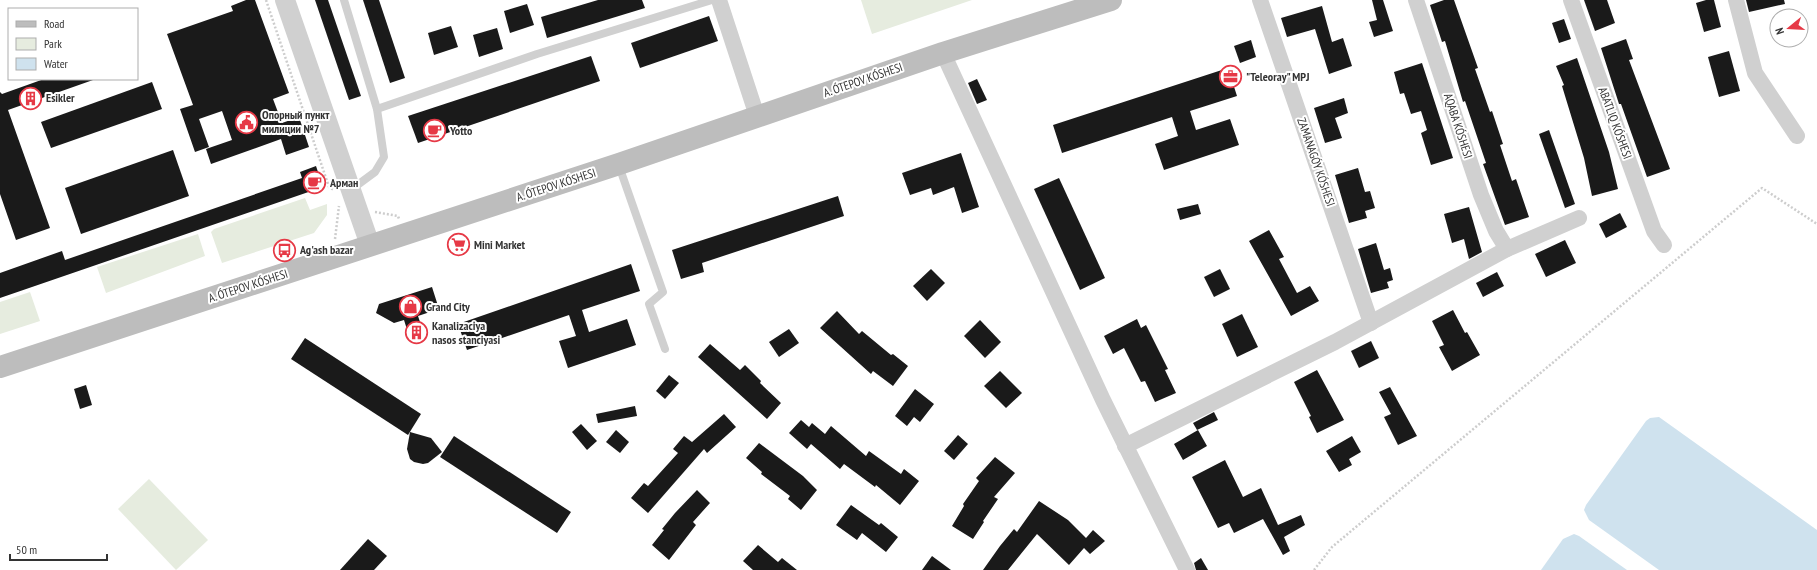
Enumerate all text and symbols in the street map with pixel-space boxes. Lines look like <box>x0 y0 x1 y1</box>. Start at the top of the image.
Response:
legend <box>8 8 138 80</box>
north arrow <box>1769 8 1809 48</box>
text: Road <box>44 16 64 31</box>
text: N <box>1772 26 1787 36</box>
text: Park <box>44 36 62 51</box>
text: Water <box>44 56 69 71</box>
street label: A. ÓTEPOV KÓSHESI <box>821 59 904 100</box>
office icon: "Teleoray" MPJ <box>1217 64 1243 90</box>
place label: "Teleoray" MPJ <box>1246 69 1309 84</box>
building icon: Esikler <box>18 85 44 111</box>
street label: ABATLIQ KÓSHESI <box>1596 85 1635 161</box>
place label: Esikler <box>46 90 75 105</box>
street label: AQABA KÓSHESI <box>1441 91 1476 160</box>
place label: Опорный пункт милиции №7 <box>262 107 330 136</box>
public building icon: Опорный пункт милиции №7 <box>234 109 260 135</box>
street label: ZAMANAGÓY KÓSHESI <box>1294 116 1339 208</box>
cafe icon: Yotto <box>421 118 447 144</box>
place label: Yotto <box>449 123 473 138</box>
street label: A. ÓTEPOV KÓSHESI <box>514 165 598 204</box>
cafe icon: Арман <box>302 170 328 196</box>
place label: Арман <box>329 175 358 190</box>
supermarket icon: Mini Market <box>446 232 472 258</box>
bus stop icon: Ag'ash bazar <box>271 237 297 263</box>
place label: Mini Market <box>474 237 526 252</box>
place label: Ag'ash bazar <box>299 242 354 257</box>
street label: A. ÓTEPOV KÓSHESI <box>206 266 290 305</box>
shop icon: Grand City <box>398 294 424 320</box>
place label: Grand City <box>426 299 470 314</box>
place label: Kanalizaciya nasos stanciyasi <box>432 318 500 347</box>
building icon: Kanalizaciya nasos stanciyasi <box>403 320 429 346</box>
scale bar <box>10 536 107 562</box>
text: 50 m <box>16 542 37 557</box>

